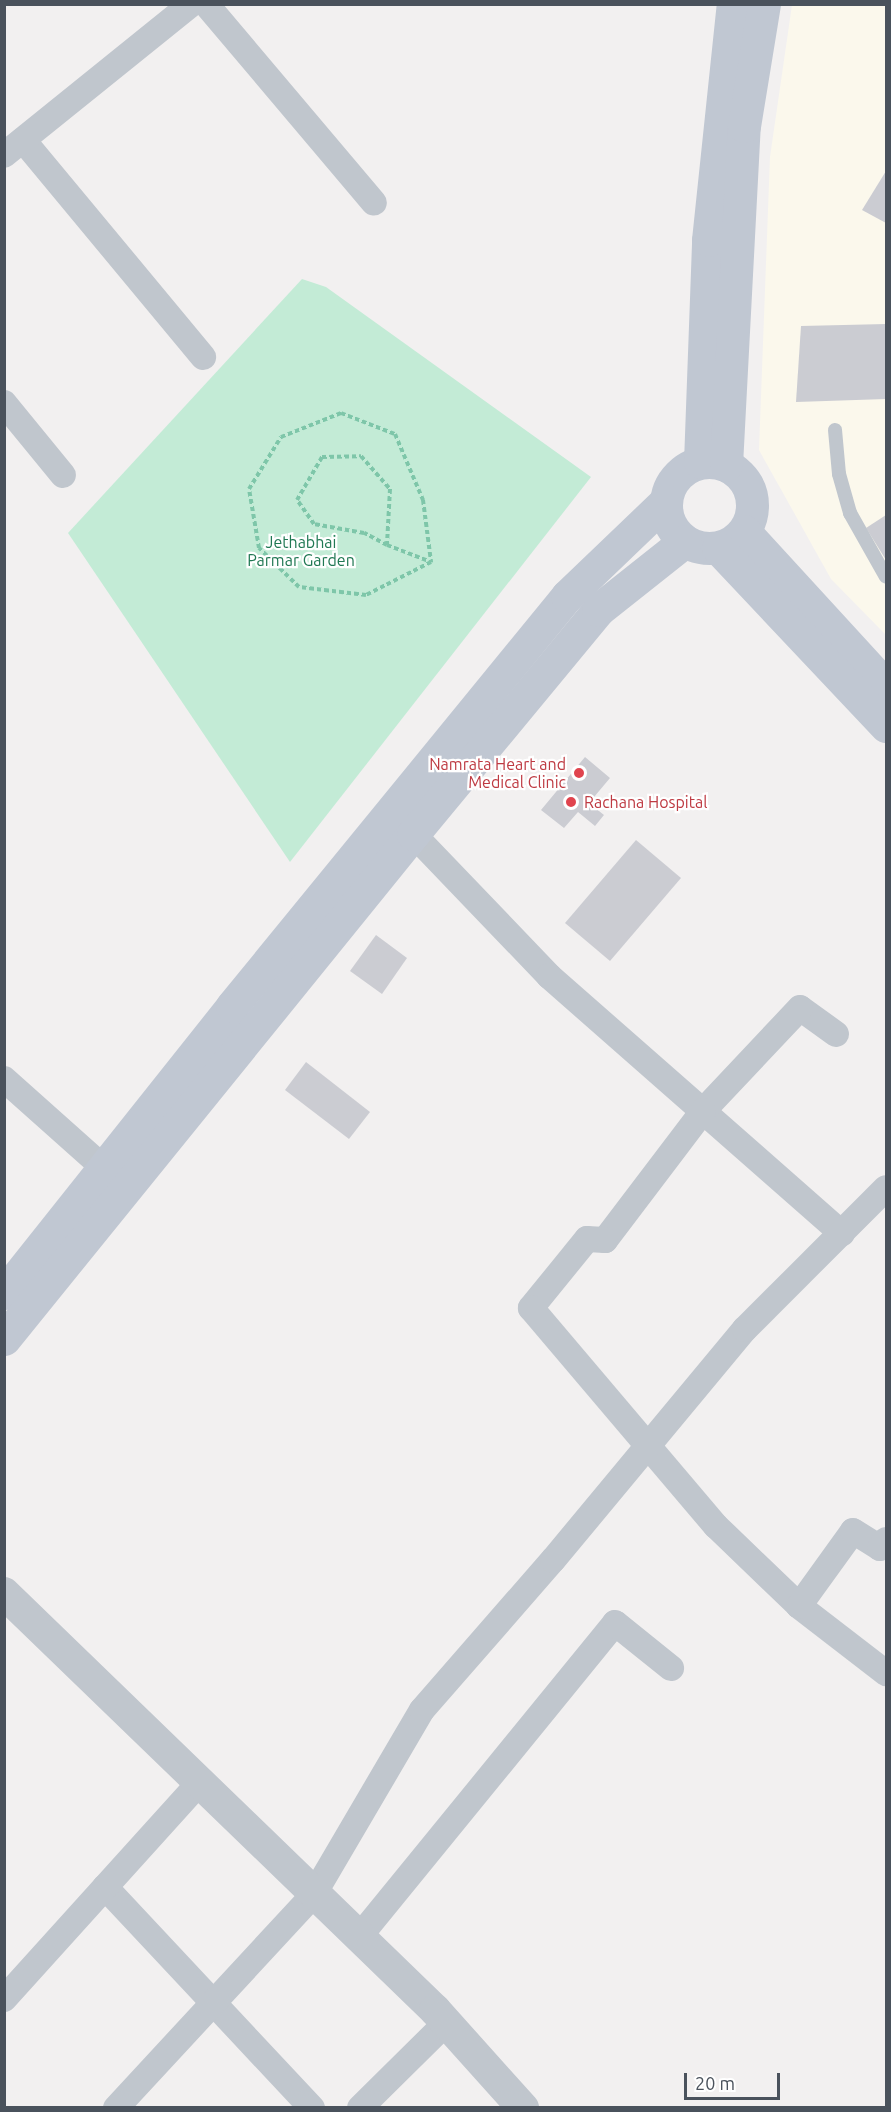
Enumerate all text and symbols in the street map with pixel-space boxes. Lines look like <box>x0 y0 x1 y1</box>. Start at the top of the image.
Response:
park label: Jethabhai Parmar Garden <box>247 532 355 570</box>
place label: Namrata Heart and Medical Clinic <box>429 754 566 792</box>
marker: Namrata Heart and Medical Clinic <box>570 764 588 782</box>
place label: Rachana Hospital <box>584 792 707 812</box>
marker: Rachana Hospital <box>562 793 580 811</box>
scale bar <box>687 2061 783 2099</box>
text: 20 m <box>695 2073 735 2093</box>

